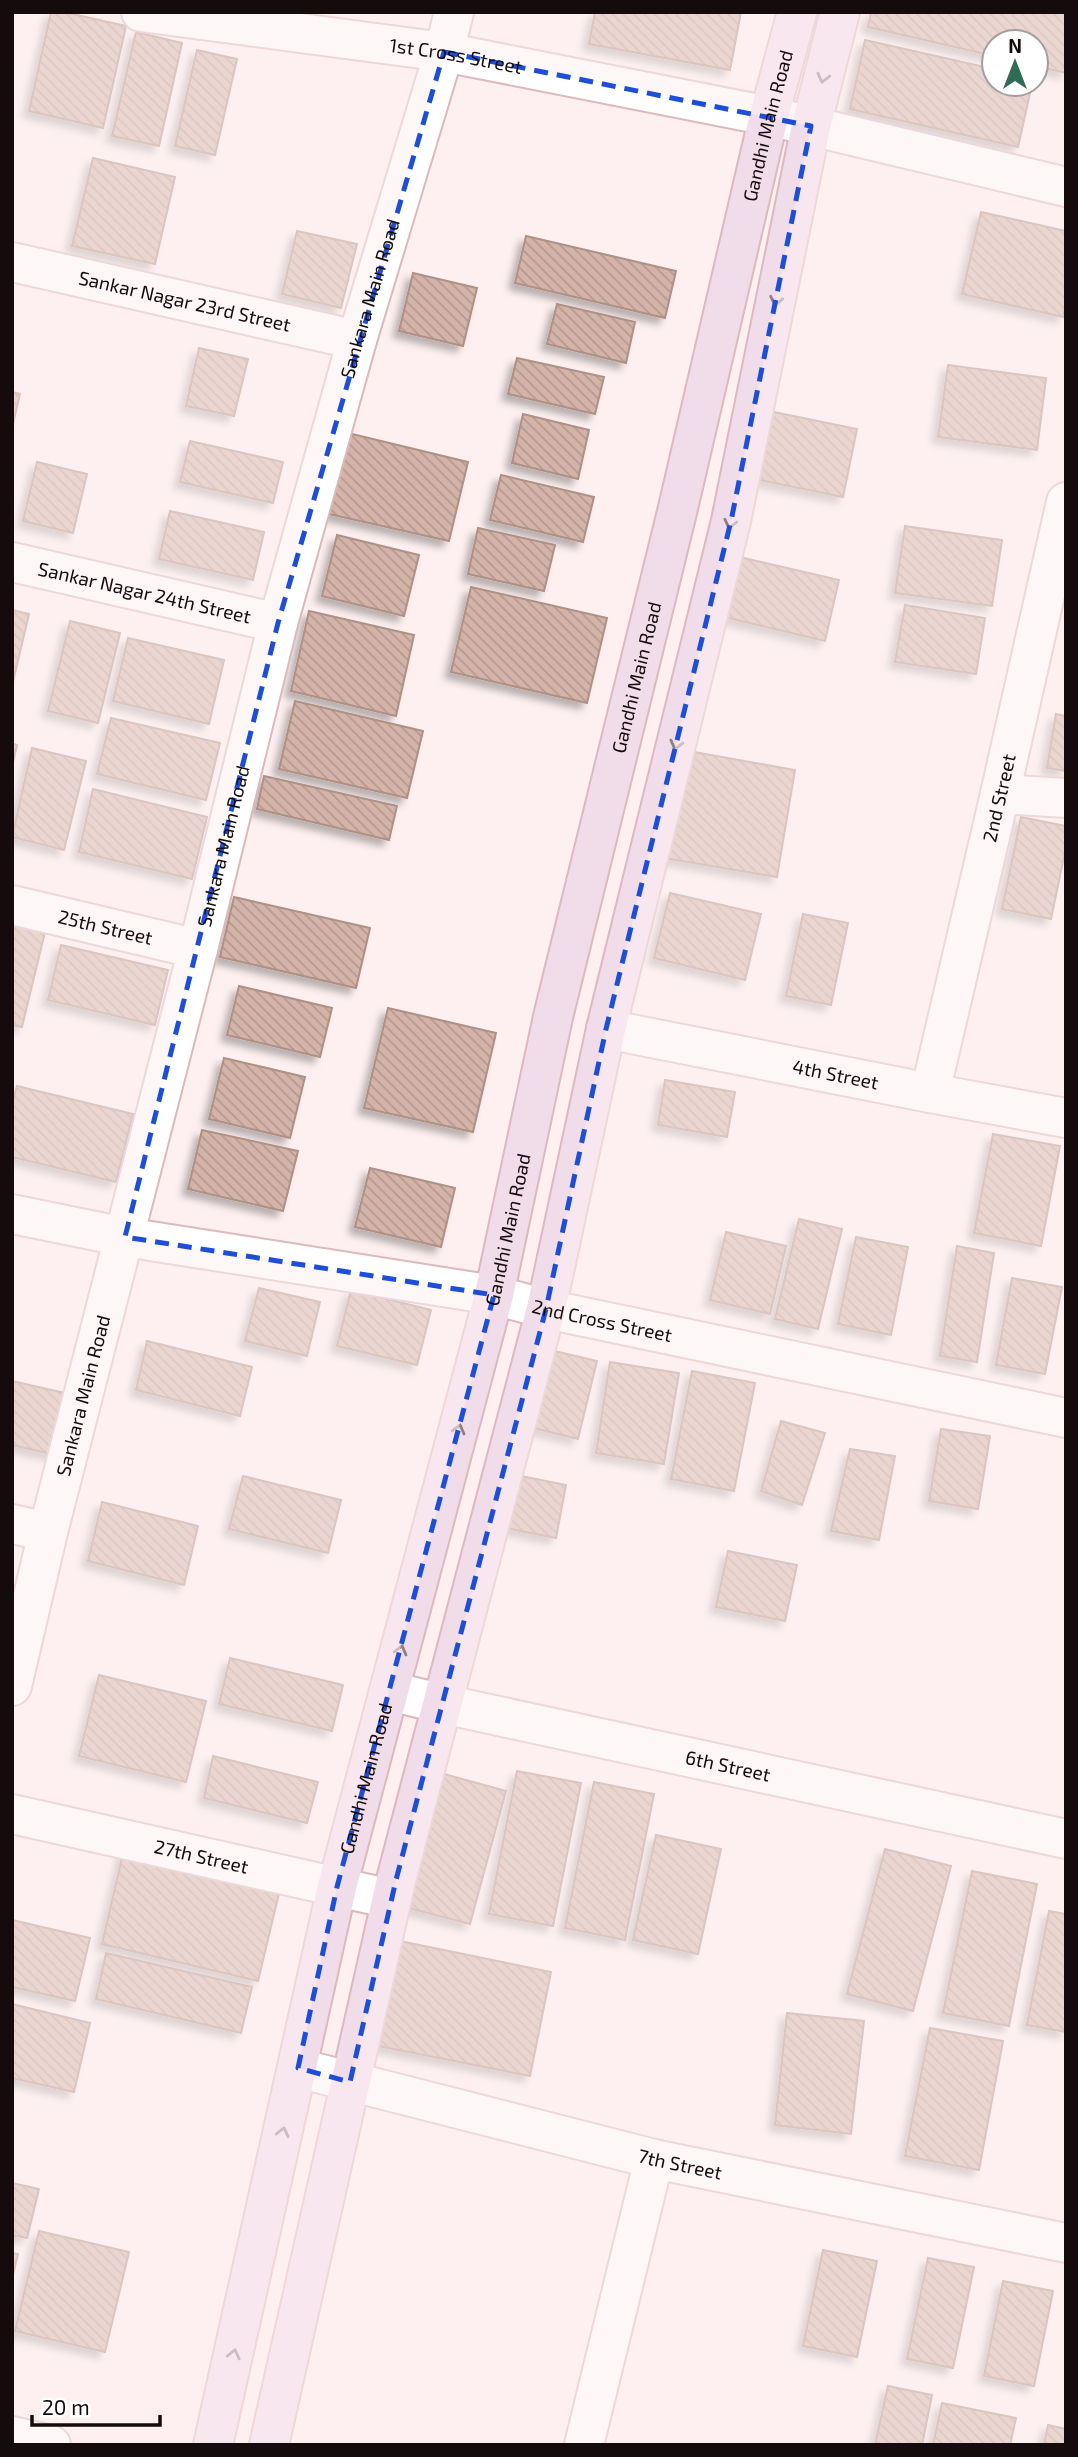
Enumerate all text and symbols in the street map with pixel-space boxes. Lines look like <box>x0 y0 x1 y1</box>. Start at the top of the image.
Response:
north arrow <box>980 28 1050 98</box>
street label: 1st Cross Street <box>388 33 524 78</box>
text: N <box>1008 34 1022 57</box>
street label: Gandhi Main Road <box>738 47 797 204</box>
one-way arrow <box>817 72 832 84</box>
street label: Sankara Main Road <box>335 216 404 381</box>
street label: Sankar Nagar 23rd Street <box>77 265 293 336</box>
one-way arrow <box>769 295 784 307</box>
one-way arrow <box>724 518 738 530</box>
street label: Sankar Nagar 24th Street <box>36 556 253 627</box>
street label: Gandhi Main Road <box>606 599 666 755</box>
one-way arrow <box>670 738 684 750</box>
street label: 2nd Street <box>977 752 1020 844</box>
street label: Sankara Main Road <box>192 763 254 929</box>
street label: 25th Street <box>56 904 155 949</box>
street label: 4th Street <box>791 1054 881 1094</box>
street label: Gandhi Main Road <box>480 1151 535 1308</box>
street label: 2nd Cross Street <box>530 1294 674 1346</box>
street label: Sankara Main Road <box>51 1312 114 1478</box>
one-way arrow <box>450 1424 465 1436</box>
one-way arrow <box>393 1644 407 1656</box>
street label: Gandhi Main Road <box>334 1700 396 1856</box>
street label: 6th Street <box>683 1745 773 1786</box>
street label: 27th Street <box>152 1834 251 1878</box>
one-way arrow <box>275 2126 290 2138</box>
street label: 7th Street <box>636 2143 724 2184</box>
one-way arrow <box>225 2348 240 2360</box>
scale bar <box>32 2384 159 2428</box>
text: 20 m <box>42 2394 90 2419</box>

